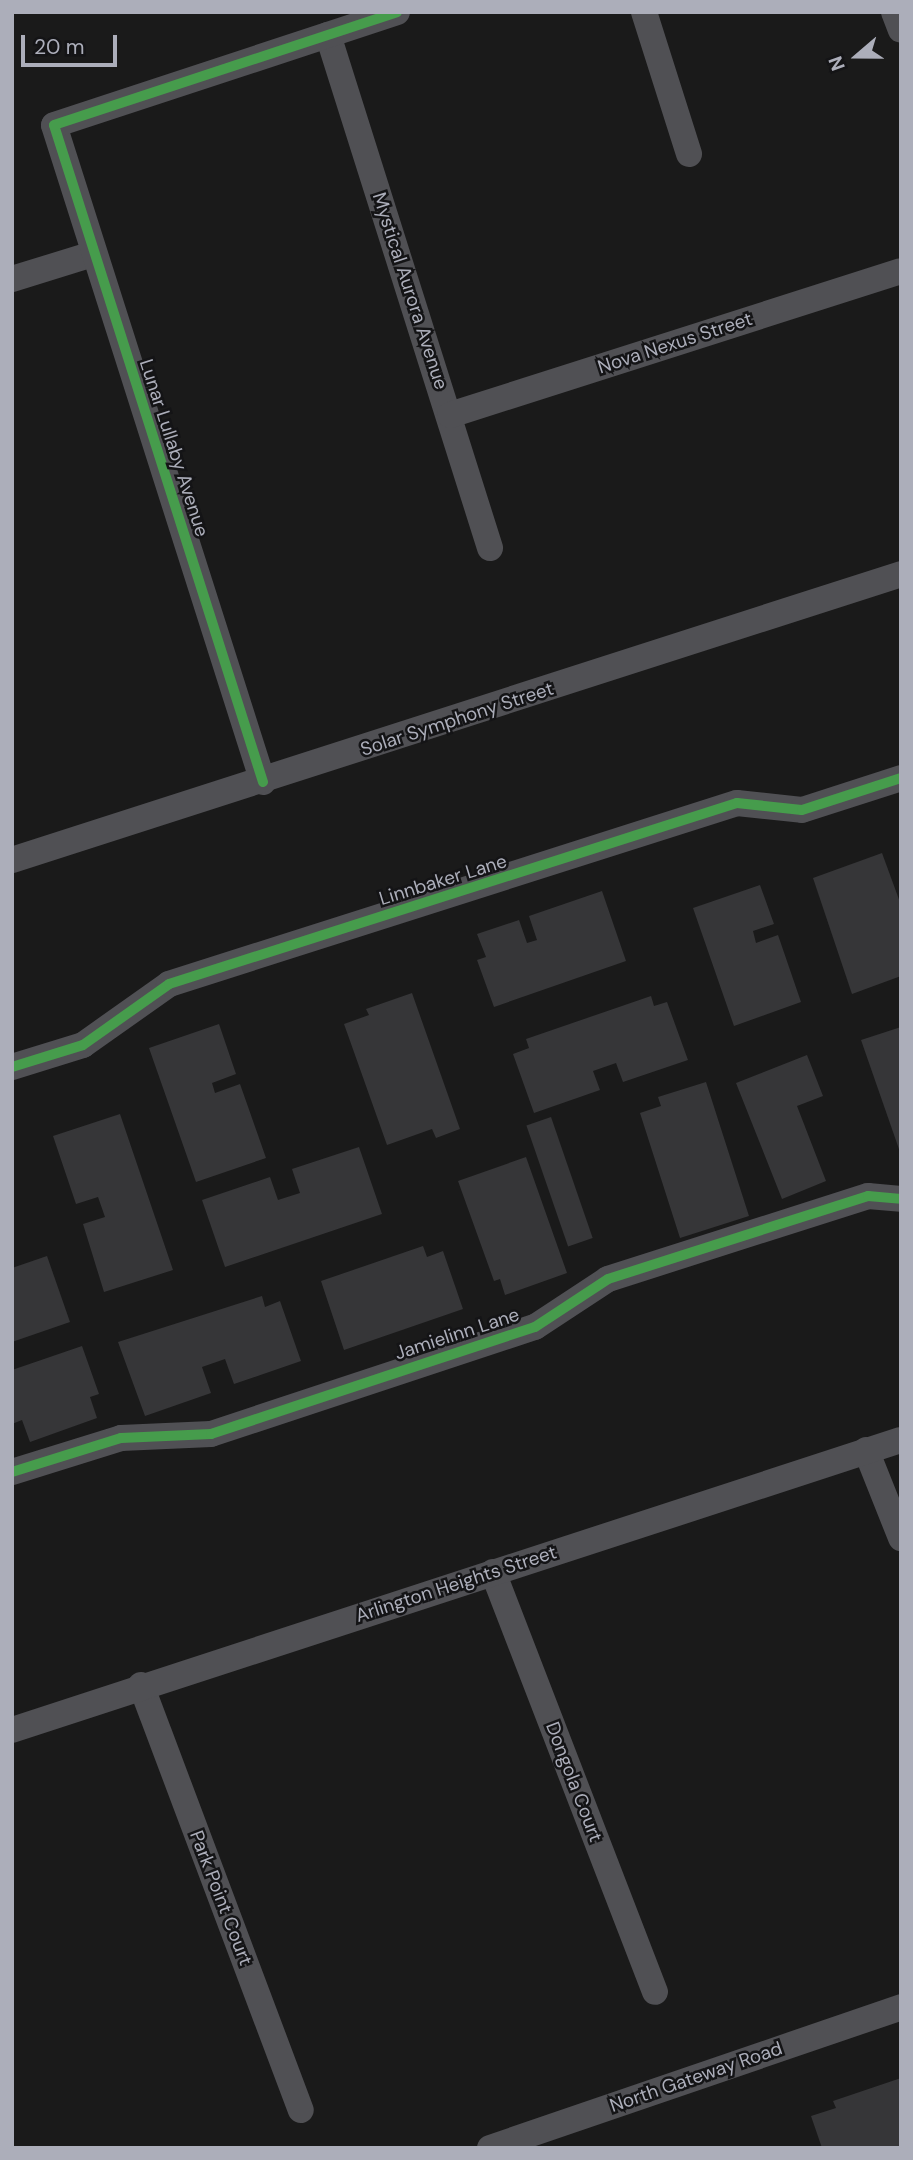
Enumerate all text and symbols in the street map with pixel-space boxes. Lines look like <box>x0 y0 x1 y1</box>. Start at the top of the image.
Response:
scale bar <box>24 21 121 65</box>
north arrow <box>822 21 892 91</box>
text: 20 m <box>34 33 85 61</box>
text: N <box>823 53 851 74</box>
street label: Mystical Aurora Avenue <box>367 190 453 392</box>
street label: Nova Nexus Street <box>595 307 755 379</box>
street label: Lunar Lullaby Avenue <box>135 356 213 540</box>
street label: Solar Symphony Street <box>358 677 556 761</box>
street label: Linnbaker Lane <box>376 850 510 910</box>
street label: Jamielinn Lane <box>392 1303 522 1365</box>
street label: Arlington Heights Street <box>353 1541 559 1627</box>
street label: Dongola Court <box>541 1719 607 1845</box>
street label: Park Point Court <box>185 1827 257 1969</box>
street label: North Gateway Road <box>607 2037 785 2117</box>

